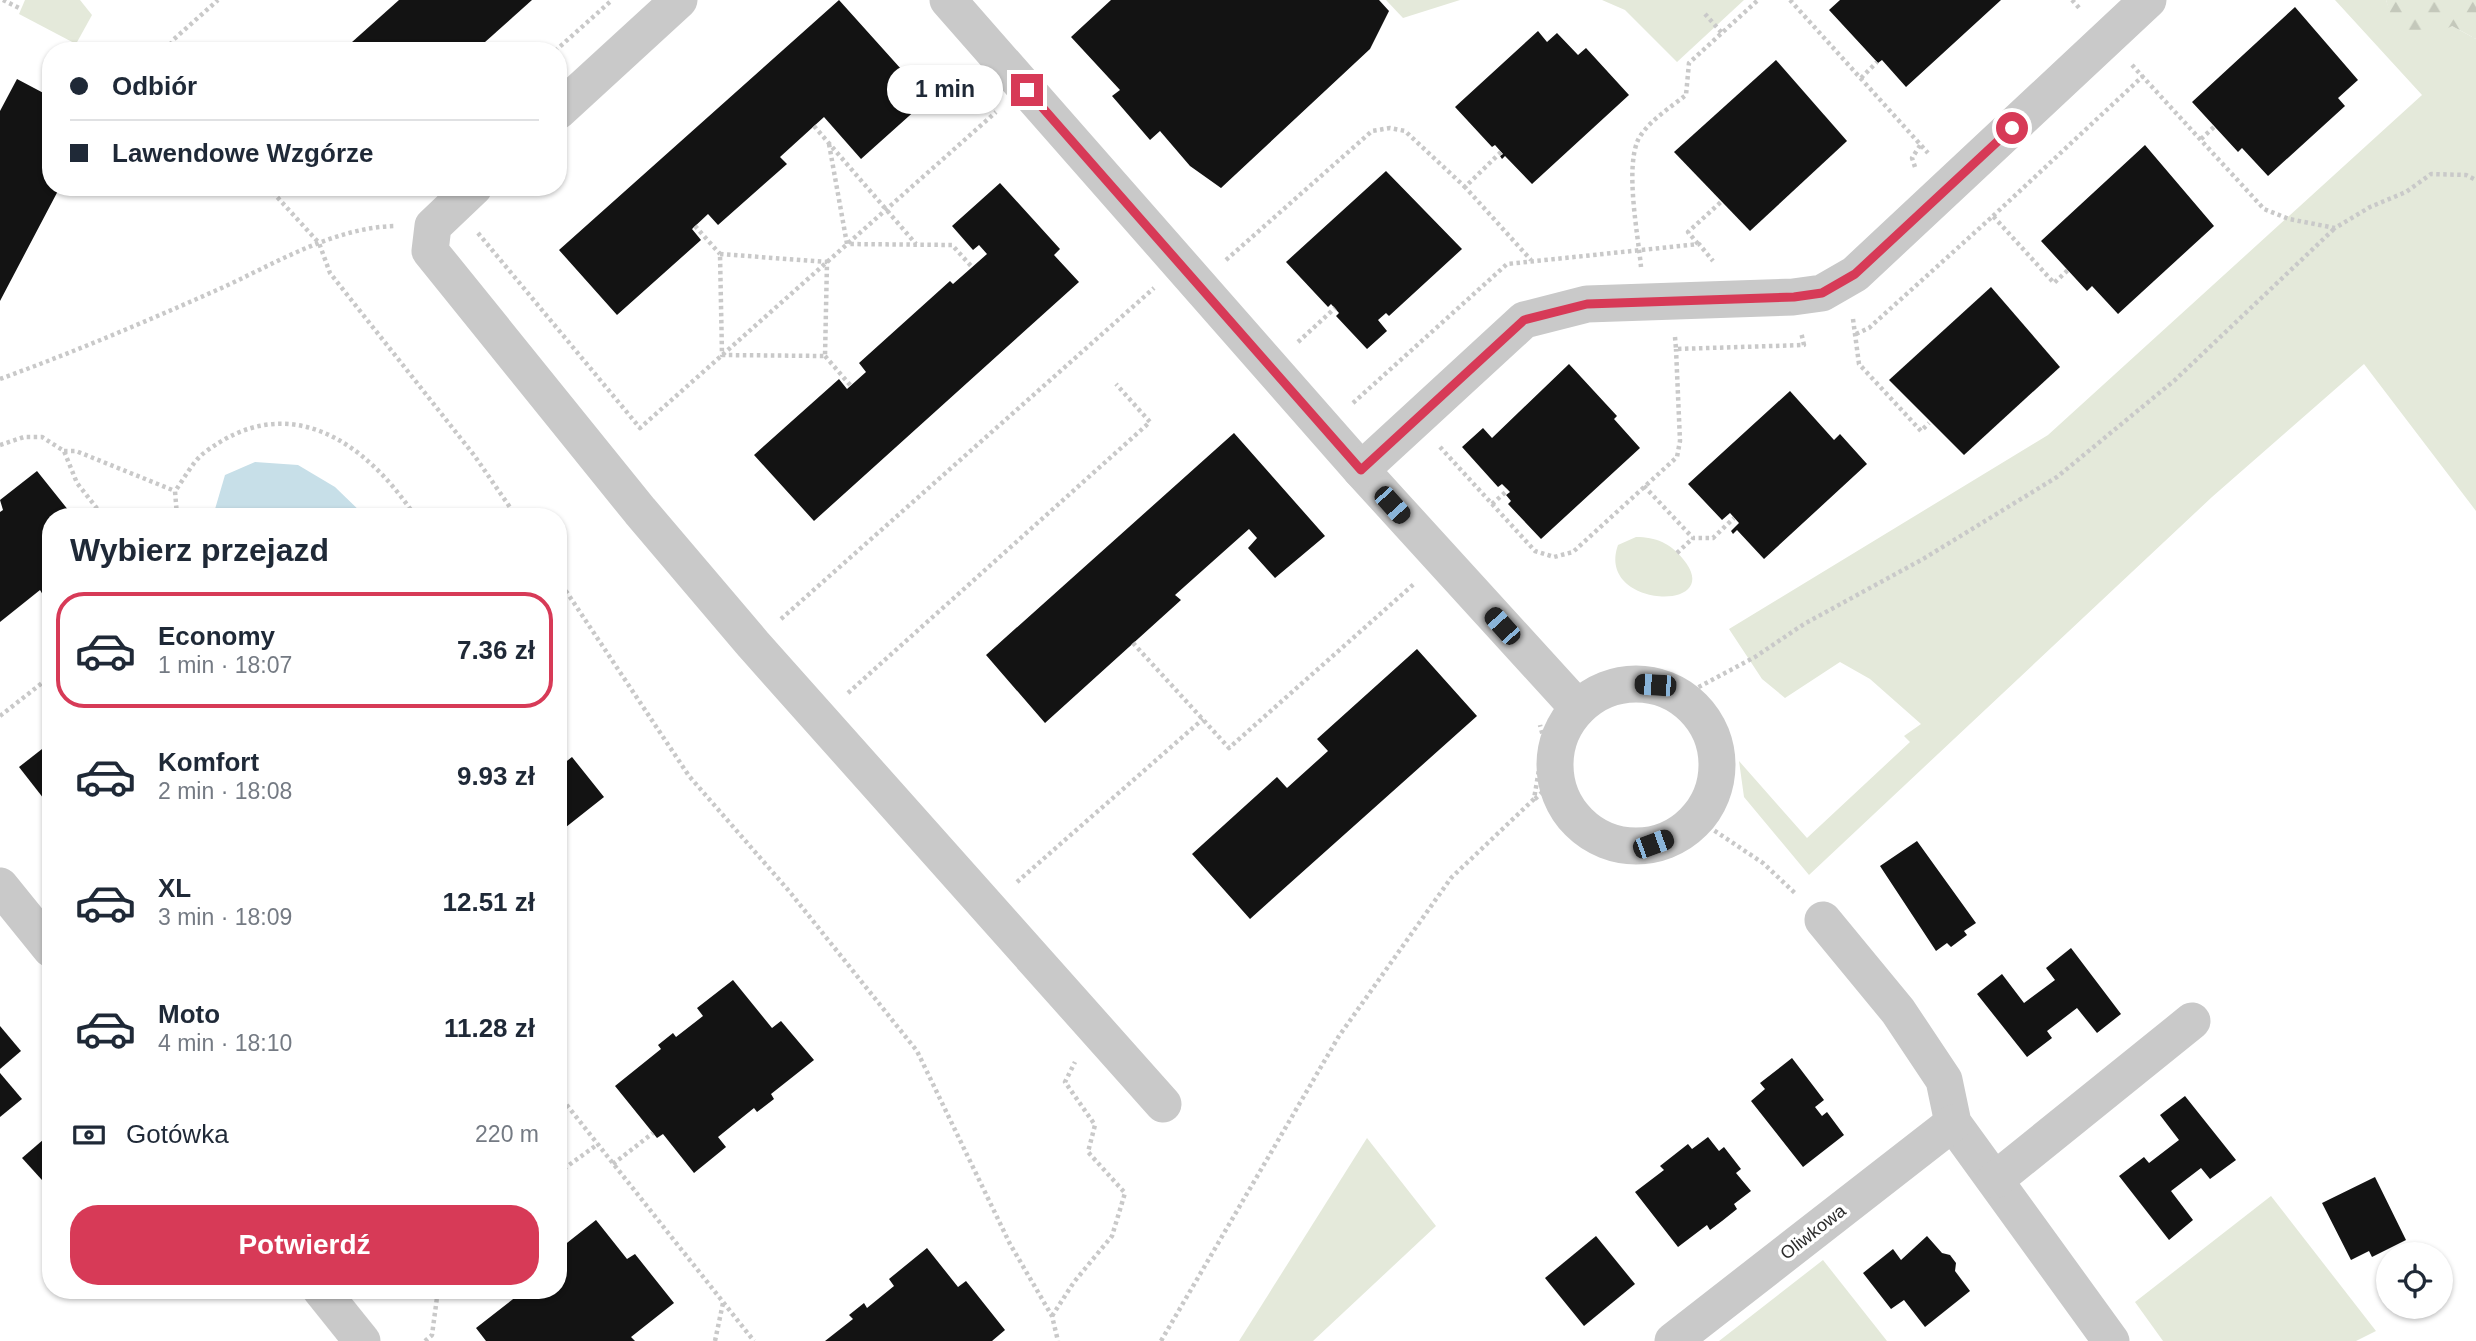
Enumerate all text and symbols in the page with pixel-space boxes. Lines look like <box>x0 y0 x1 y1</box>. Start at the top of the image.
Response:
callout: 1 min <box>887 66 1002 114</box>
text: Odbiór <box>112 71 197 101</box>
route end <box>1011 74 1043 106</box>
text: 1 min <box>915 76 975 102</box>
route start <box>1996 112 2028 144</box>
text: Lawendowe Wzgórze <box>112 138 373 168</box>
car <box>1371 482 1414 528</box>
text: Wybierz przejazd <box>70 532 329 568</box>
car <box>1481 603 1524 649</box>
icon: car <box>74 619 137 682</box>
text: Economy <box>158 621 275 651</box>
text: 7.36 zł <box>457 635 535 665</box>
text: 1 min · 18:07 <box>158 652 292 678</box>
car <box>1634 673 1677 697</box>
icon: car <box>74 745 137 808</box>
text: Komfort <box>158 747 259 777</box>
text: 9.93 zł <box>457 761 535 791</box>
text: 2 min · 18:08 <box>158 778 292 804</box>
car <box>1630 827 1677 861</box>
icon: car <box>74 871 137 934</box>
text: XL <box>158 873 191 903</box>
text: 12.51 zł <box>442 887 535 917</box>
text: 3 min · 18:09 <box>158 904 292 930</box>
icon: car <box>74 997 137 1060</box>
text: Moto <box>158 999 220 1029</box>
text: 11.28 zł <box>444 1013 535 1043</box>
text: 4 min · 18:10 <box>158 1030 292 1056</box>
icon: cash <box>70 1116 108 1154</box>
text: Gotówka <box>126 1119 229 1149</box>
text: 220 m <box>475 1121 539 1147</box>
street label: Oliwkowa <box>1776 1200 1850 1264</box>
button: Potwierdź <box>70 1205 539 1285</box>
map controls <box>2376 1242 2453 1319</box>
button: locate <box>2376 1242 2453 1319</box>

